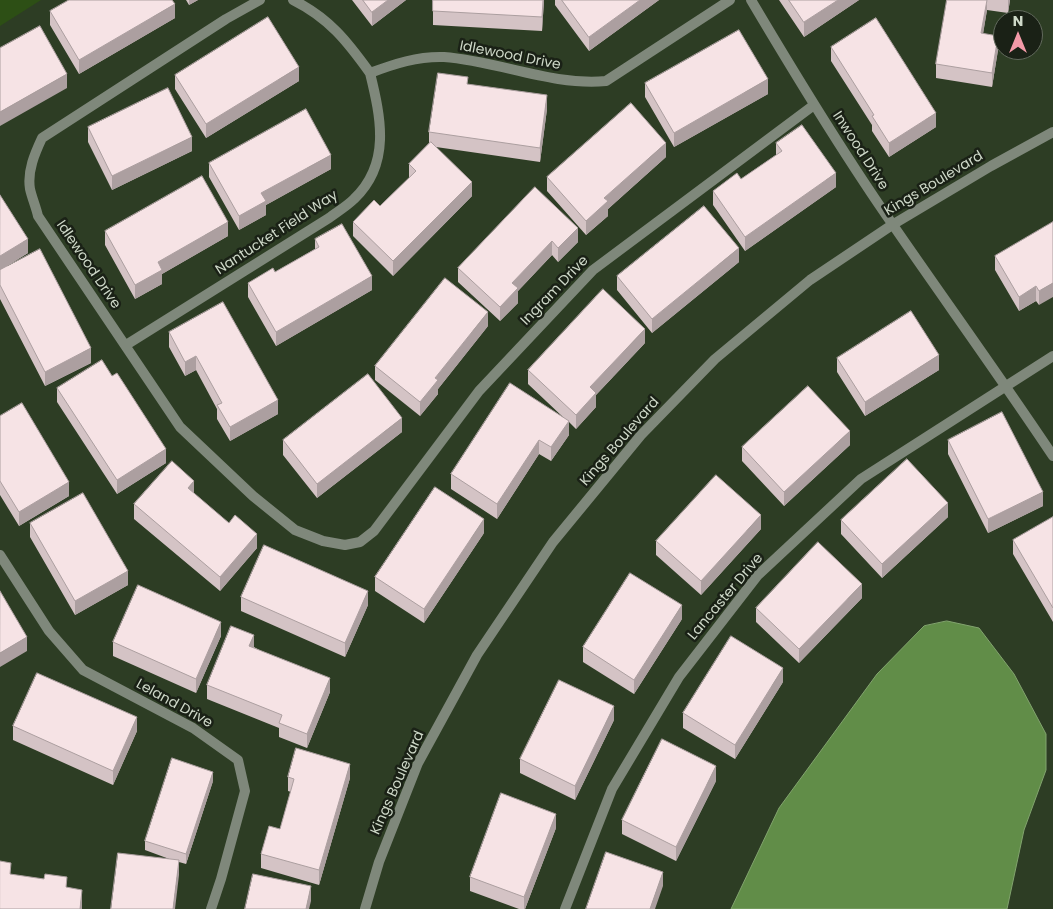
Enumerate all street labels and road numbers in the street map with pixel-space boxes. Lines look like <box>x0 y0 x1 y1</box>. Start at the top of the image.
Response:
street label: Idlewood Drive <box>458 38 562 74</box>
street label: Inwood Drive <box>828 109 892 193</box>
street label: Kings Boulevard <box>882 148 986 220</box>
street label: Nantucket Field Way <box>213 187 341 279</box>
street label: Idlewood Drive <box>52 218 124 312</box>
street label: Ingram Drive <box>518 253 592 329</box>
street label: Kings Boulevard <box>577 394 663 490</box>
street label: Lancaster Drive <box>685 550 767 644</box>
street label: Leland Drive <box>133 676 215 732</box>
street label: Kings Boulevard <box>368 728 428 838</box>

